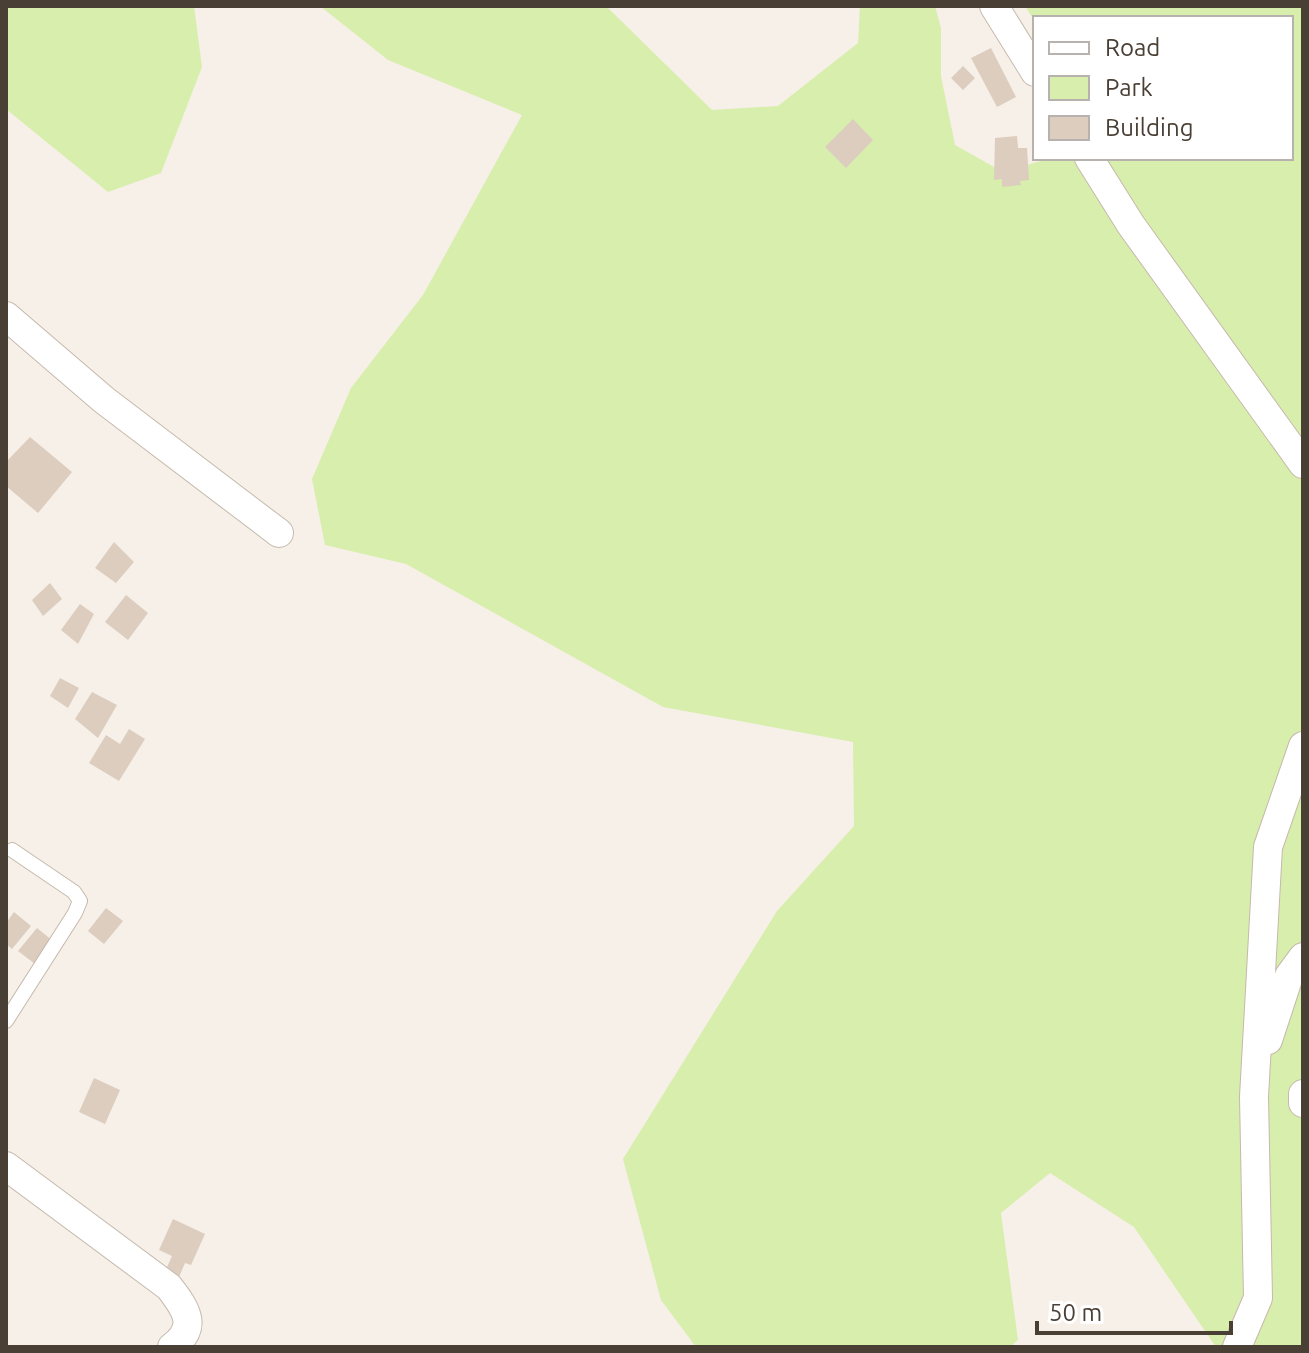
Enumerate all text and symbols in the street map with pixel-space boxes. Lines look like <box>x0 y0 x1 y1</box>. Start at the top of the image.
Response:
legend <box>1033 16 1293 160</box>
text: Road <box>1105 34 1160 61</box>
text: Park <box>1105 74 1153 101</box>
text: Building <box>1105 114 1193 141</box>
scale bar <box>1037 1285 1231 1335</box>
text: 50 m <box>1049 1299 1102 1326</box>

